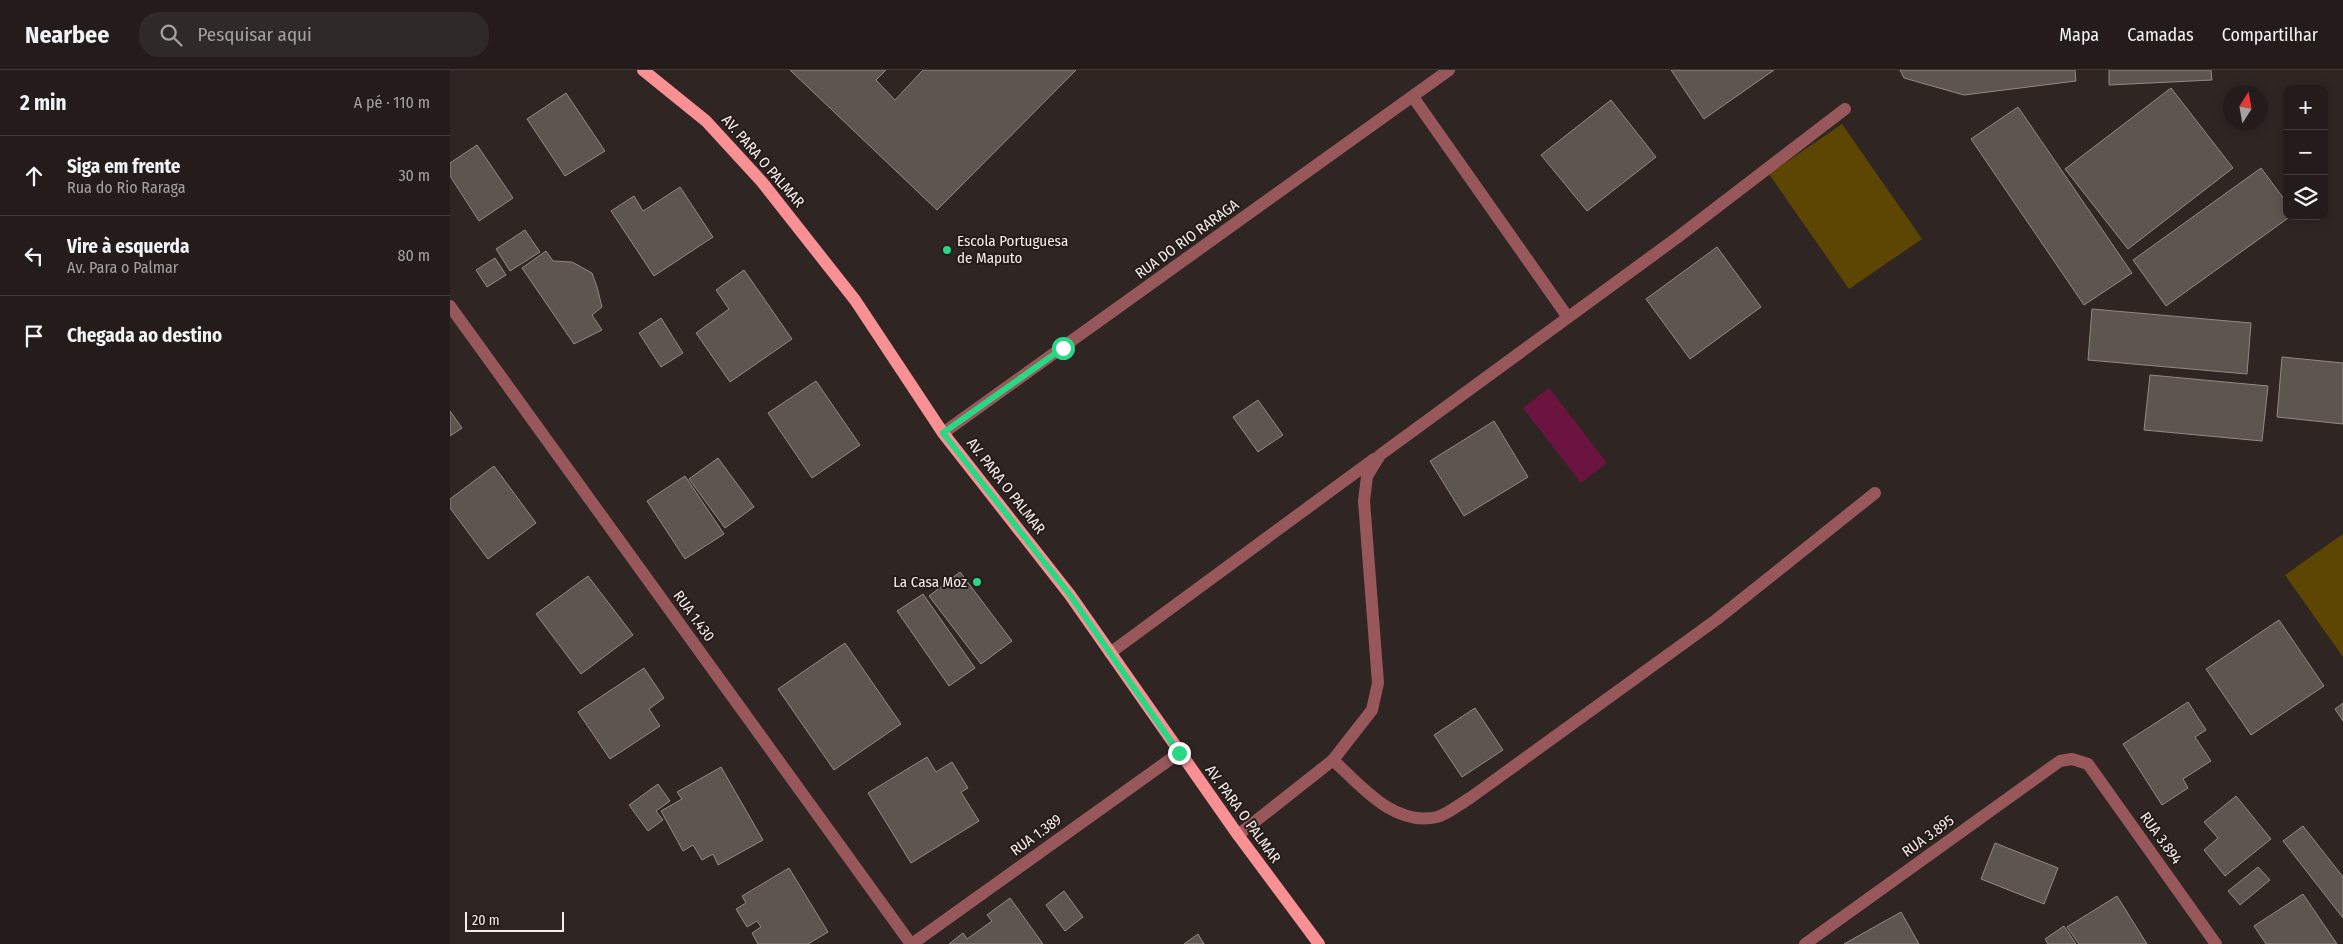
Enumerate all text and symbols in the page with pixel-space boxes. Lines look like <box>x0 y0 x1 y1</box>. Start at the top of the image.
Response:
search box <box>139 12 489 57</box>
text: Nearbee <box>25 21 109 49</box>
icon: search <box>157 21 185 49</box>
text: Pesquisar aqui <box>197 23 312 46</box>
text: Mapa <box>2059 24 2099 46</box>
text: Camadas <box>2127 24 2194 46</box>
text: Compartilhar <box>2222 24 2318 46</box>
north arrow <box>2223 85 2268 130</box>
map controls <box>2283 85 2328 220</box>
button: + <box>2283 85 2328 130</box>
text: 2 min <box>20 90 67 116</box>
text: A pé · 110 m <box>354 93 430 112</box>
street label: AV. PARA O PALMAR <box>718 111 808 211</box>
button: − <box>2283 130 2328 175</box>
text: Siga em frente <box>67 155 181 178</box>
icon: ahead <box>20 162 48 190</box>
text: 30 m <box>398 166 430 185</box>
button: layers <box>2283 175 2328 220</box>
text: Rua do Rio Raraga <box>67 178 186 197</box>
street label: RUA DO RIO RARAGA <box>1132 195 1242 283</box>
place label: Escola Portuguesa de Maputo <box>957 232 1068 267</box>
text: Vire à esquerda <box>67 235 189 258</box>
icon: left <box>20 242 48 270</box>
marker: Escola Portuguesa de Maputo <box>941 244 953 256</box>
text: 80 m <box>398 246 430 265</box>
text: Av. Para o Palmar <box>67 258 178 277</box>
icon: arrive <box>20 322 48 350</box>
text: Chegada ao destino <box>67 324 222 347</box>
route start <box>1052 337 1075 360</box>
street label: AV. PARA O PALMAR <box>963 434 1049 538</box>
place label: La Casa Moz <box>893 573 967 591</box>
marker: La Casa Moz <box>971 576 983 588</box>
street label: RUA 1.430 <box>670 587 718 645</box>
route end <box>1168 742 1191 765</box>
street label: AV. PARA O PALMAR <box>1201 762 1285 866</box>
street label: RUA 3.894 <box>2136 809 2186 867</box>
street label: RUA 1.389 <box>1007 810 1065 860</box>
street label: RUA 3.895 <box>1899 811 1957 861</box>
scale bar <box>465 909 564 932</box>
text: 20 m <box>472 912 500 929</box>

